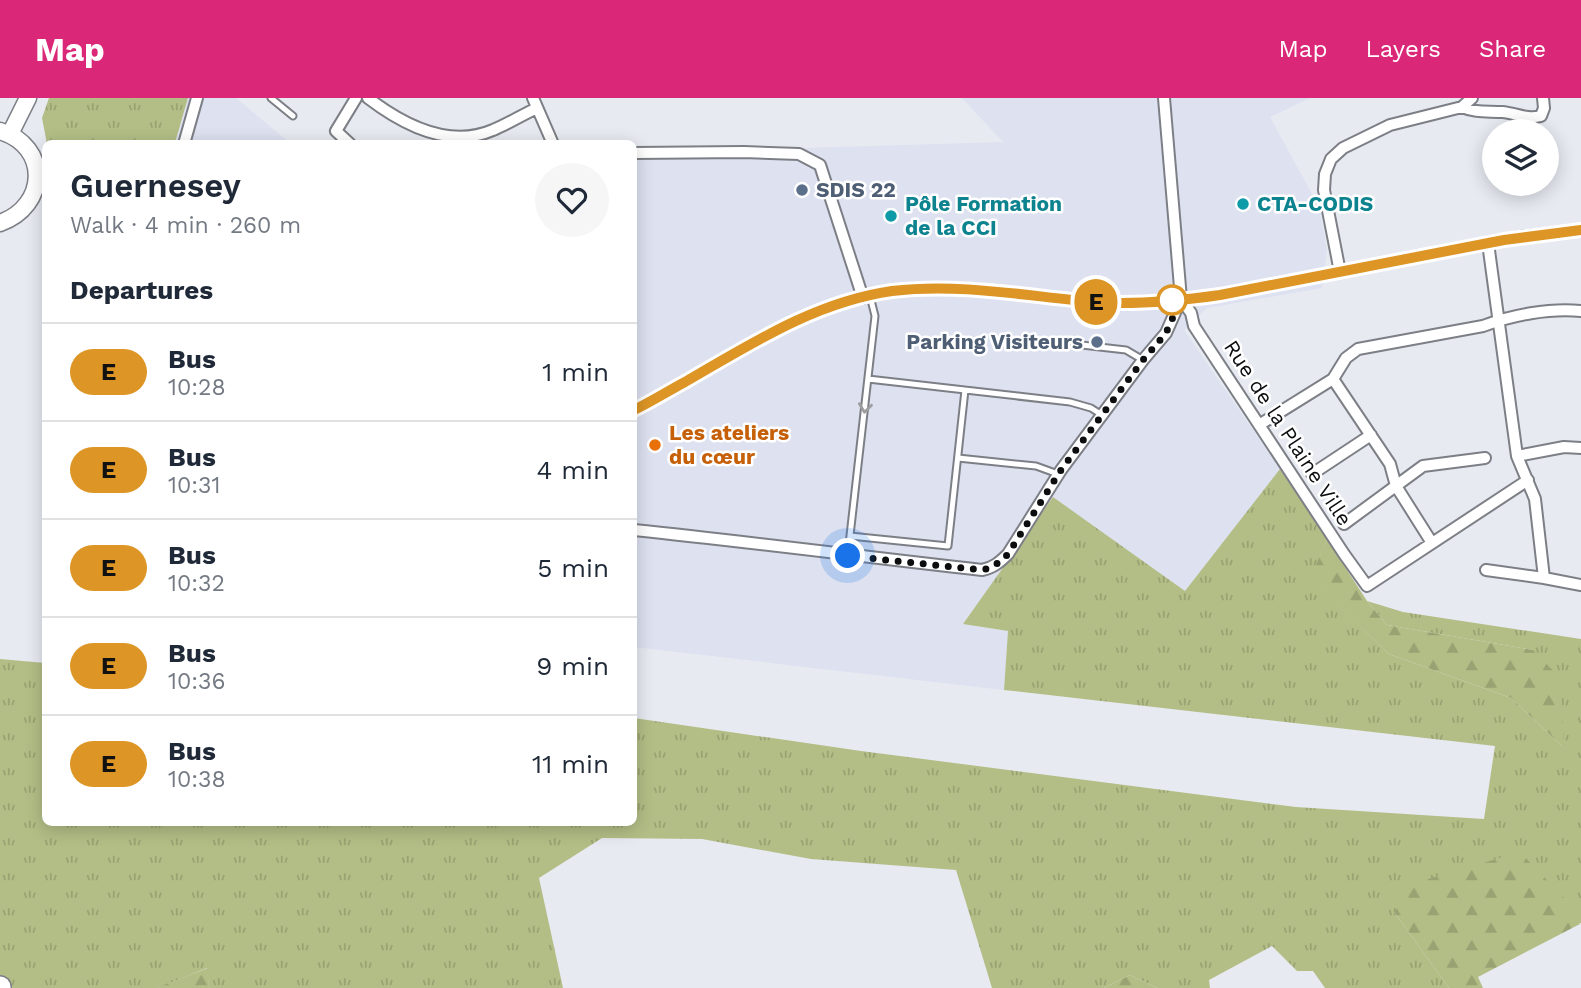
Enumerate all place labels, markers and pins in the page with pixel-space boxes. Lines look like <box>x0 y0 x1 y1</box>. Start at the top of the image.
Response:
place label: SDIS 22 <box>816 177 896 202</box>
marker: SDIS 22 <box>794 182 810 198</box>
place label: Pôle Formation de la CCI <box>905 191 1062 240</box>
place label: CTA-CODIS <box>1257 191 1373 216</box>
marker: CTA-CODIS <box>1235 196 1251 212</box>
marker: Pôle Formation de la CCI <box>883 208 899 224</box>
unlabelled marker <box>1157 285 1187 315</box>
place label: Parking Visiteurs <box>906 329 1083 354</box>
marker: Parking Visiteurs <box>1089 334 1105 350</box>
place label: Les ateliers du cœur <box>669 420 789 469</box>
marker: Les ateliers du cœur <box>647 437 663 453</box>

